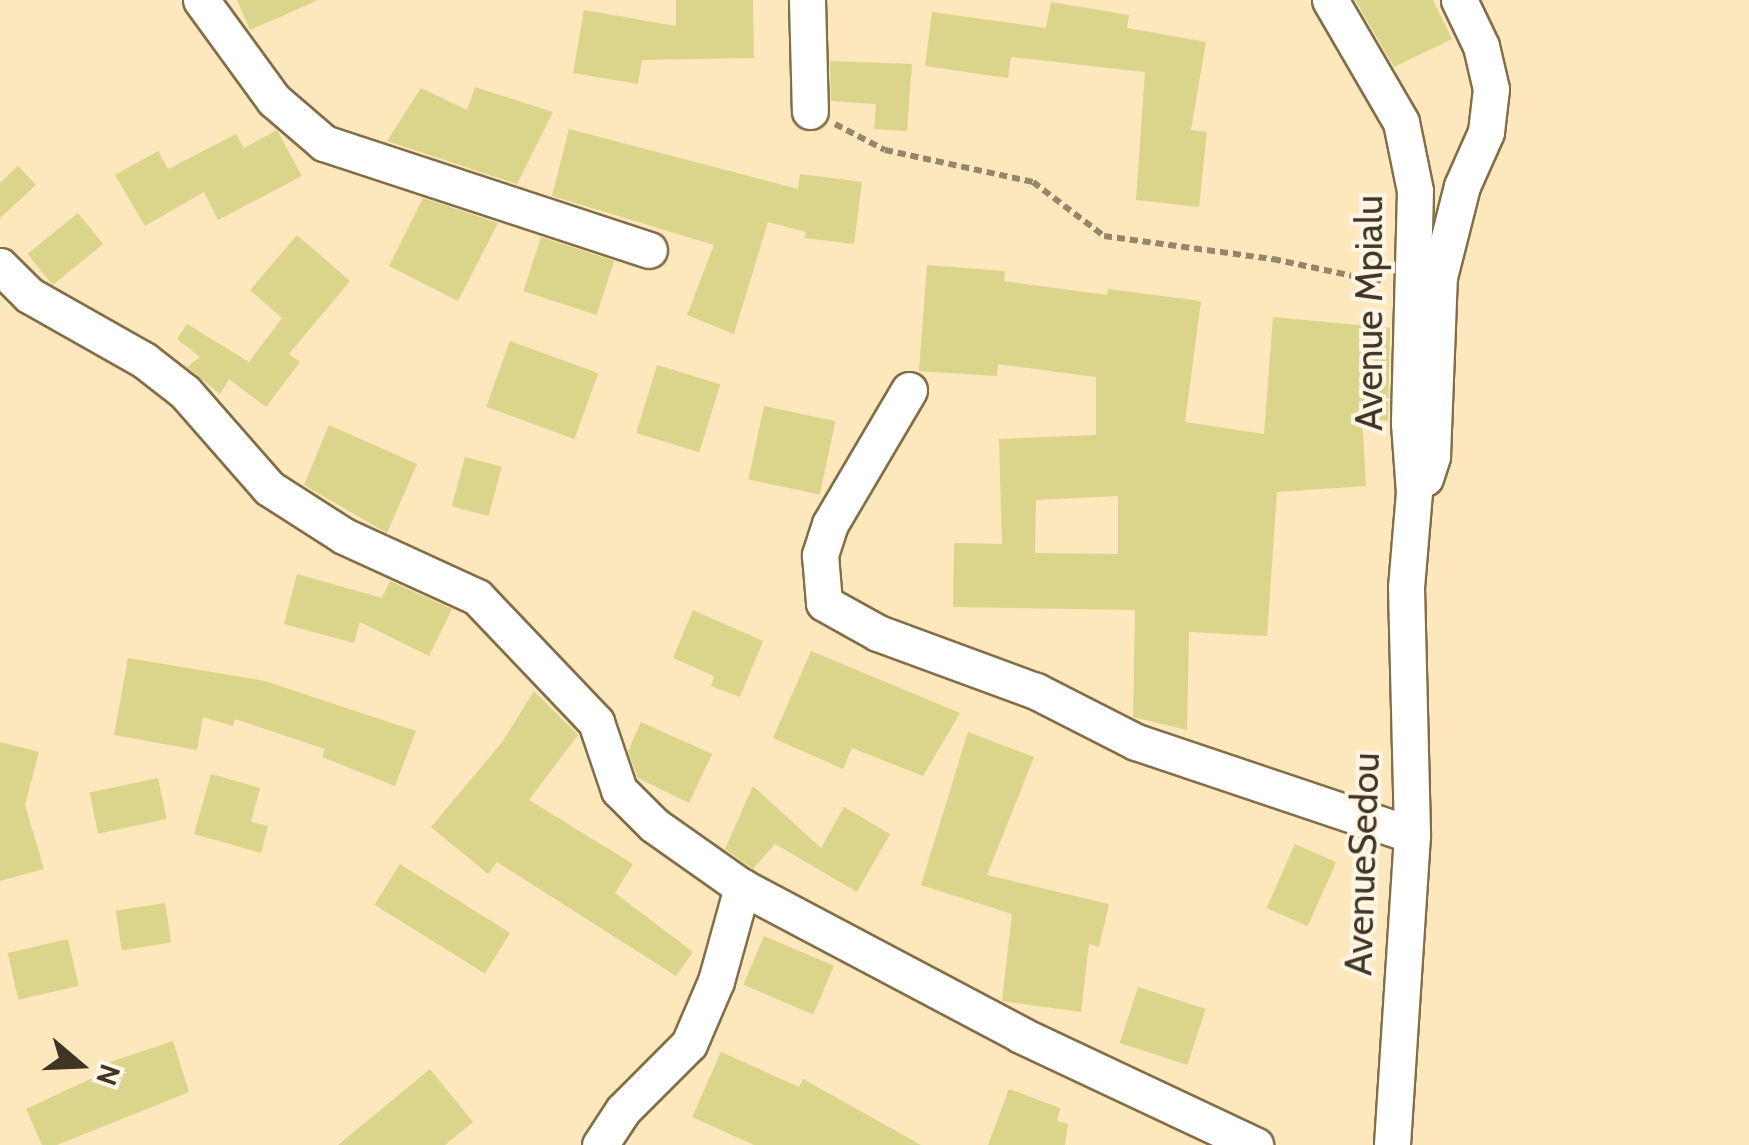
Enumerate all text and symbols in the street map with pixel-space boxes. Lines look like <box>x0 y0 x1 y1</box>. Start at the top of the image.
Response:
street label: Avenue Mpialu <box>1346 195 1392 431</box>
street label: AvenueSedou <box>1335 752 1389 976</box>
north arrow <box>30 1015 130 1115</box>
text: N <box>89 1060 128 1090</box>

